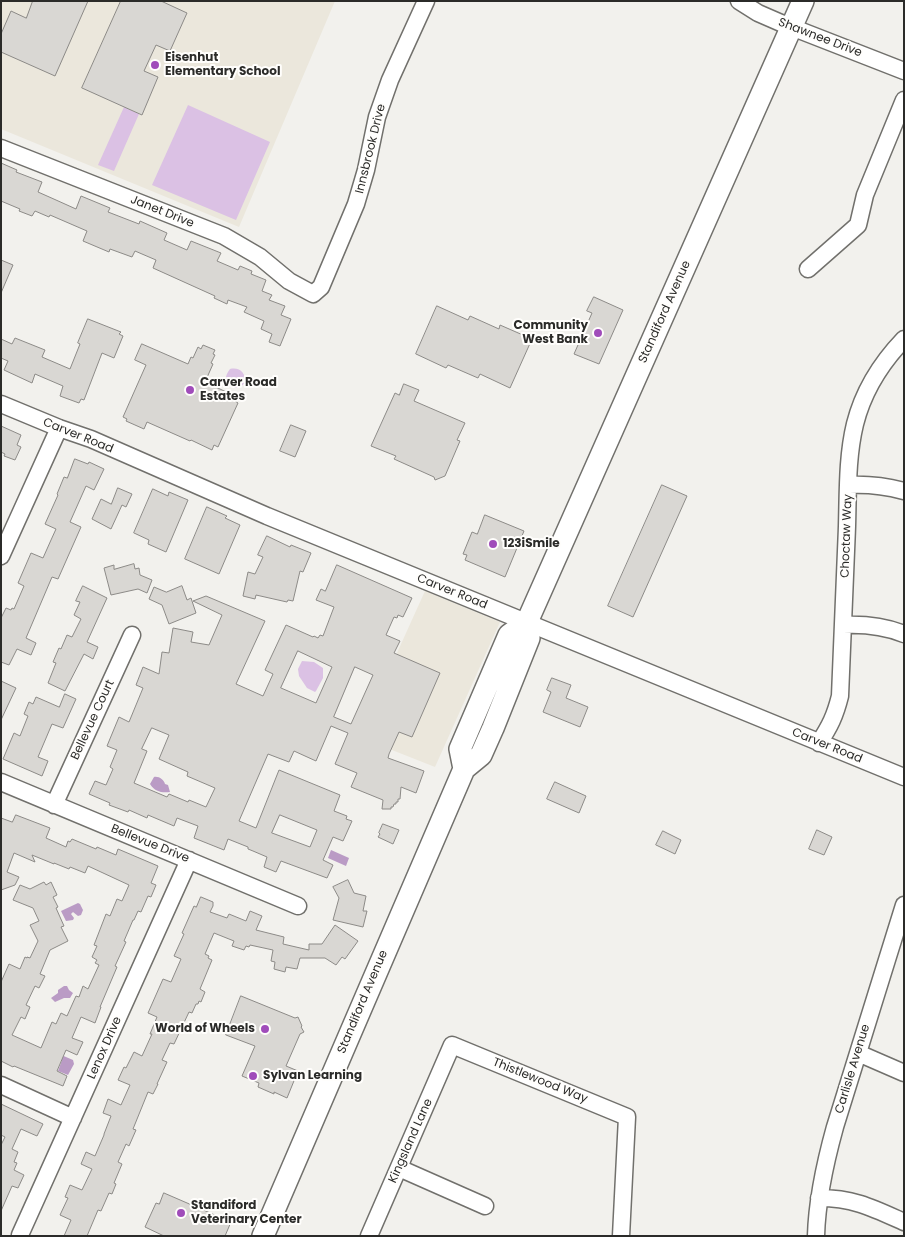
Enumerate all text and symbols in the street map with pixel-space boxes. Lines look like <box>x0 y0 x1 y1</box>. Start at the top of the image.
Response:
street label: Shawnee Drive <box>776 15 864 61</box>
place label: Eisenhut Elementary School <box>165 51 280 79</box>
marker: Eisenhut Elementary School <box>149 59 161 71</box>
street label: Innsbrook Drive <box>353 103 389 195</box>
street label: Janet Drive <box>128 193 196 231</box>
street label: Standiford Avenue <box>636 258 694 366</box>
place label: Community West Bank <box>514 319 588 347</box>
marker: Community West Bank <box>592 327 604 339</box>
place label: Carver Road Estates <box>200 376 277 404</box>
marker: Carver Road Estates <box>184 384 196 396</box>
street label: Carver Road <box>41 415 115 457</box>
street label: Choctaw Way <box>838 494 856 578</box>
place label: 123iSmile <box>503 537 560 551</box>
marker: 123iSmile <box>487 538 499 550</box>
street label: Carver Road <box>415 571 489 613</box>
street label: Bellevue Court <box>68 678 118 762</box>
street label: Carver Road <box>790 725 864 767</box>
street label: Bellevue Drive <box>109 822 191 866</box>
street label: Standiford Avenue <box>335 948 391 1056</box>
street label: Lenox Drive <box>85 1014 125 1082</box>
place label: World of Wheels <box>155 1022 255 1036</box>
marker: World of Wheels <box>259 1023 271 1035</box>
street label: Carlisle Avenue <box>833 1023 873 1115</box>
street label: Thistlewood Way <box>490 1055 590 1107</box>
place label: Sylvan Learning <box>263 1069 362 1083</box>
marker: Sylvan Learning <box>247 1070 259 1082</box>
street label: Kingsland Lane <box>386 1097 436 1185</box>
place label: Standiford Veterinary Center <box>191 1199 302 1227</box>
marker: Standiford Veterinary Center <box>175 1207 187 1219</box>

